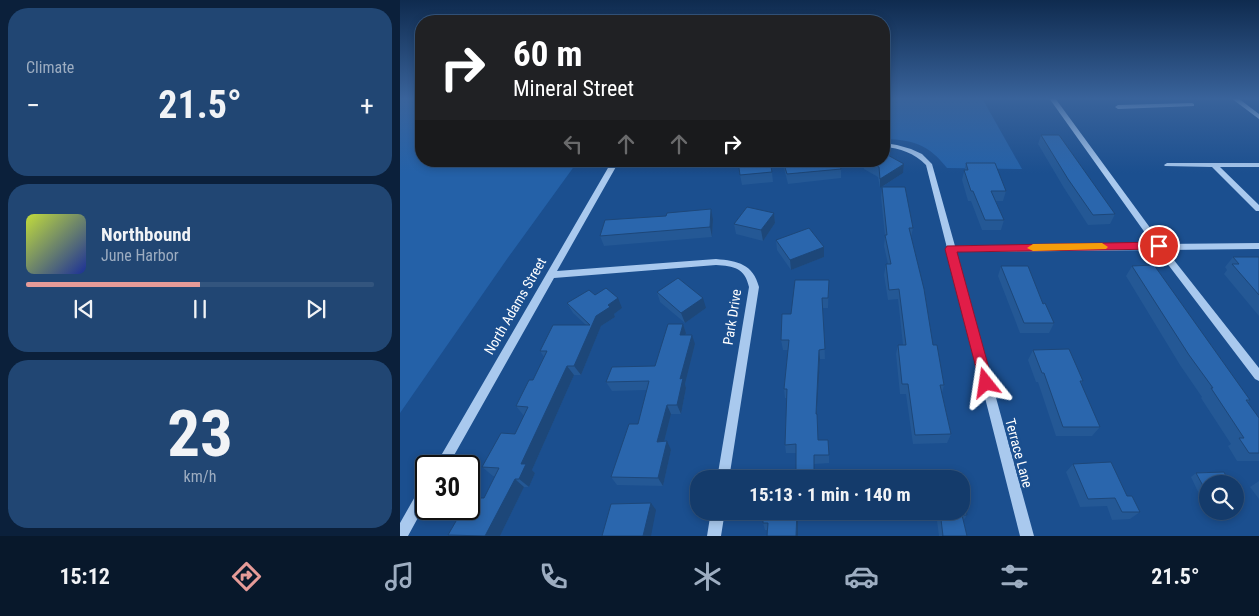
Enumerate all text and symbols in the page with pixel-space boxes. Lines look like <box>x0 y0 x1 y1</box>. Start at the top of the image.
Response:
text: 60 m <box>513 34 582 75</box>
icon: right <box>430 35 495 100</box>
text: Climate <box>26 58 74 77</box>
text: Mineral Street <box>513 76 634 101</box>
text: 21.5° <box>158 83 242 127</box>
text: − <box>26 89 40 122</box>
text: + <box>360 89 374 122</box>
icon: left <box>559 130 587 158</box>
icon: ahead <box>612 130 640 158</box>
icon: ahead <box>665 130 693 158</box>
icon: right <box>718 130 746 158</box>
text: Northbound <box>101 223 191 246</box>
pin <box>1138 225 1180 267</box>
icon: arrive <box>1145 232 1173 260</box>
text: June Harbor <box>101 246 179 265</box>
street label: North Adams Street <box>481 255 549 357</box>
street label: Park Drive <box>720 288 744 346</box>
icon: previous <box>70 295 98 323</box>
icon: pause <box>186 295 214 323</box>
icon: next <box>302 295 330 323</box>
position arrow <box>959 356 1011 408</box>
text: 23 <box>167 396 233 472</box>
street label: Terrace Lane <box>1002 417 1036 490</box>
speed limit sign: 30 <box>415 455 480 520</box>
text: km/h <box>184 467 216 486</box>
map controls <box>1199 475 1244 520</box>
button: search <box>1199 475 1244 520</box>
text: 15:13 · 1 min · 140 m <box>749 483 911 506</box>
icon: directions <box>229 559 264 594</box>
icon: music <box>382 559 417 594</box>
icon: phone <box>536 559 571 594</box>
icon: climate <box>690 559 725 594</box>
icon: car <box>844 559 879 594</box>
icon: filters <box>997 559 1032 594</box>
text: 15:12 <box>59 564 110 589</box>
text: 21.5° <box>1151 564 1200 589</box>

